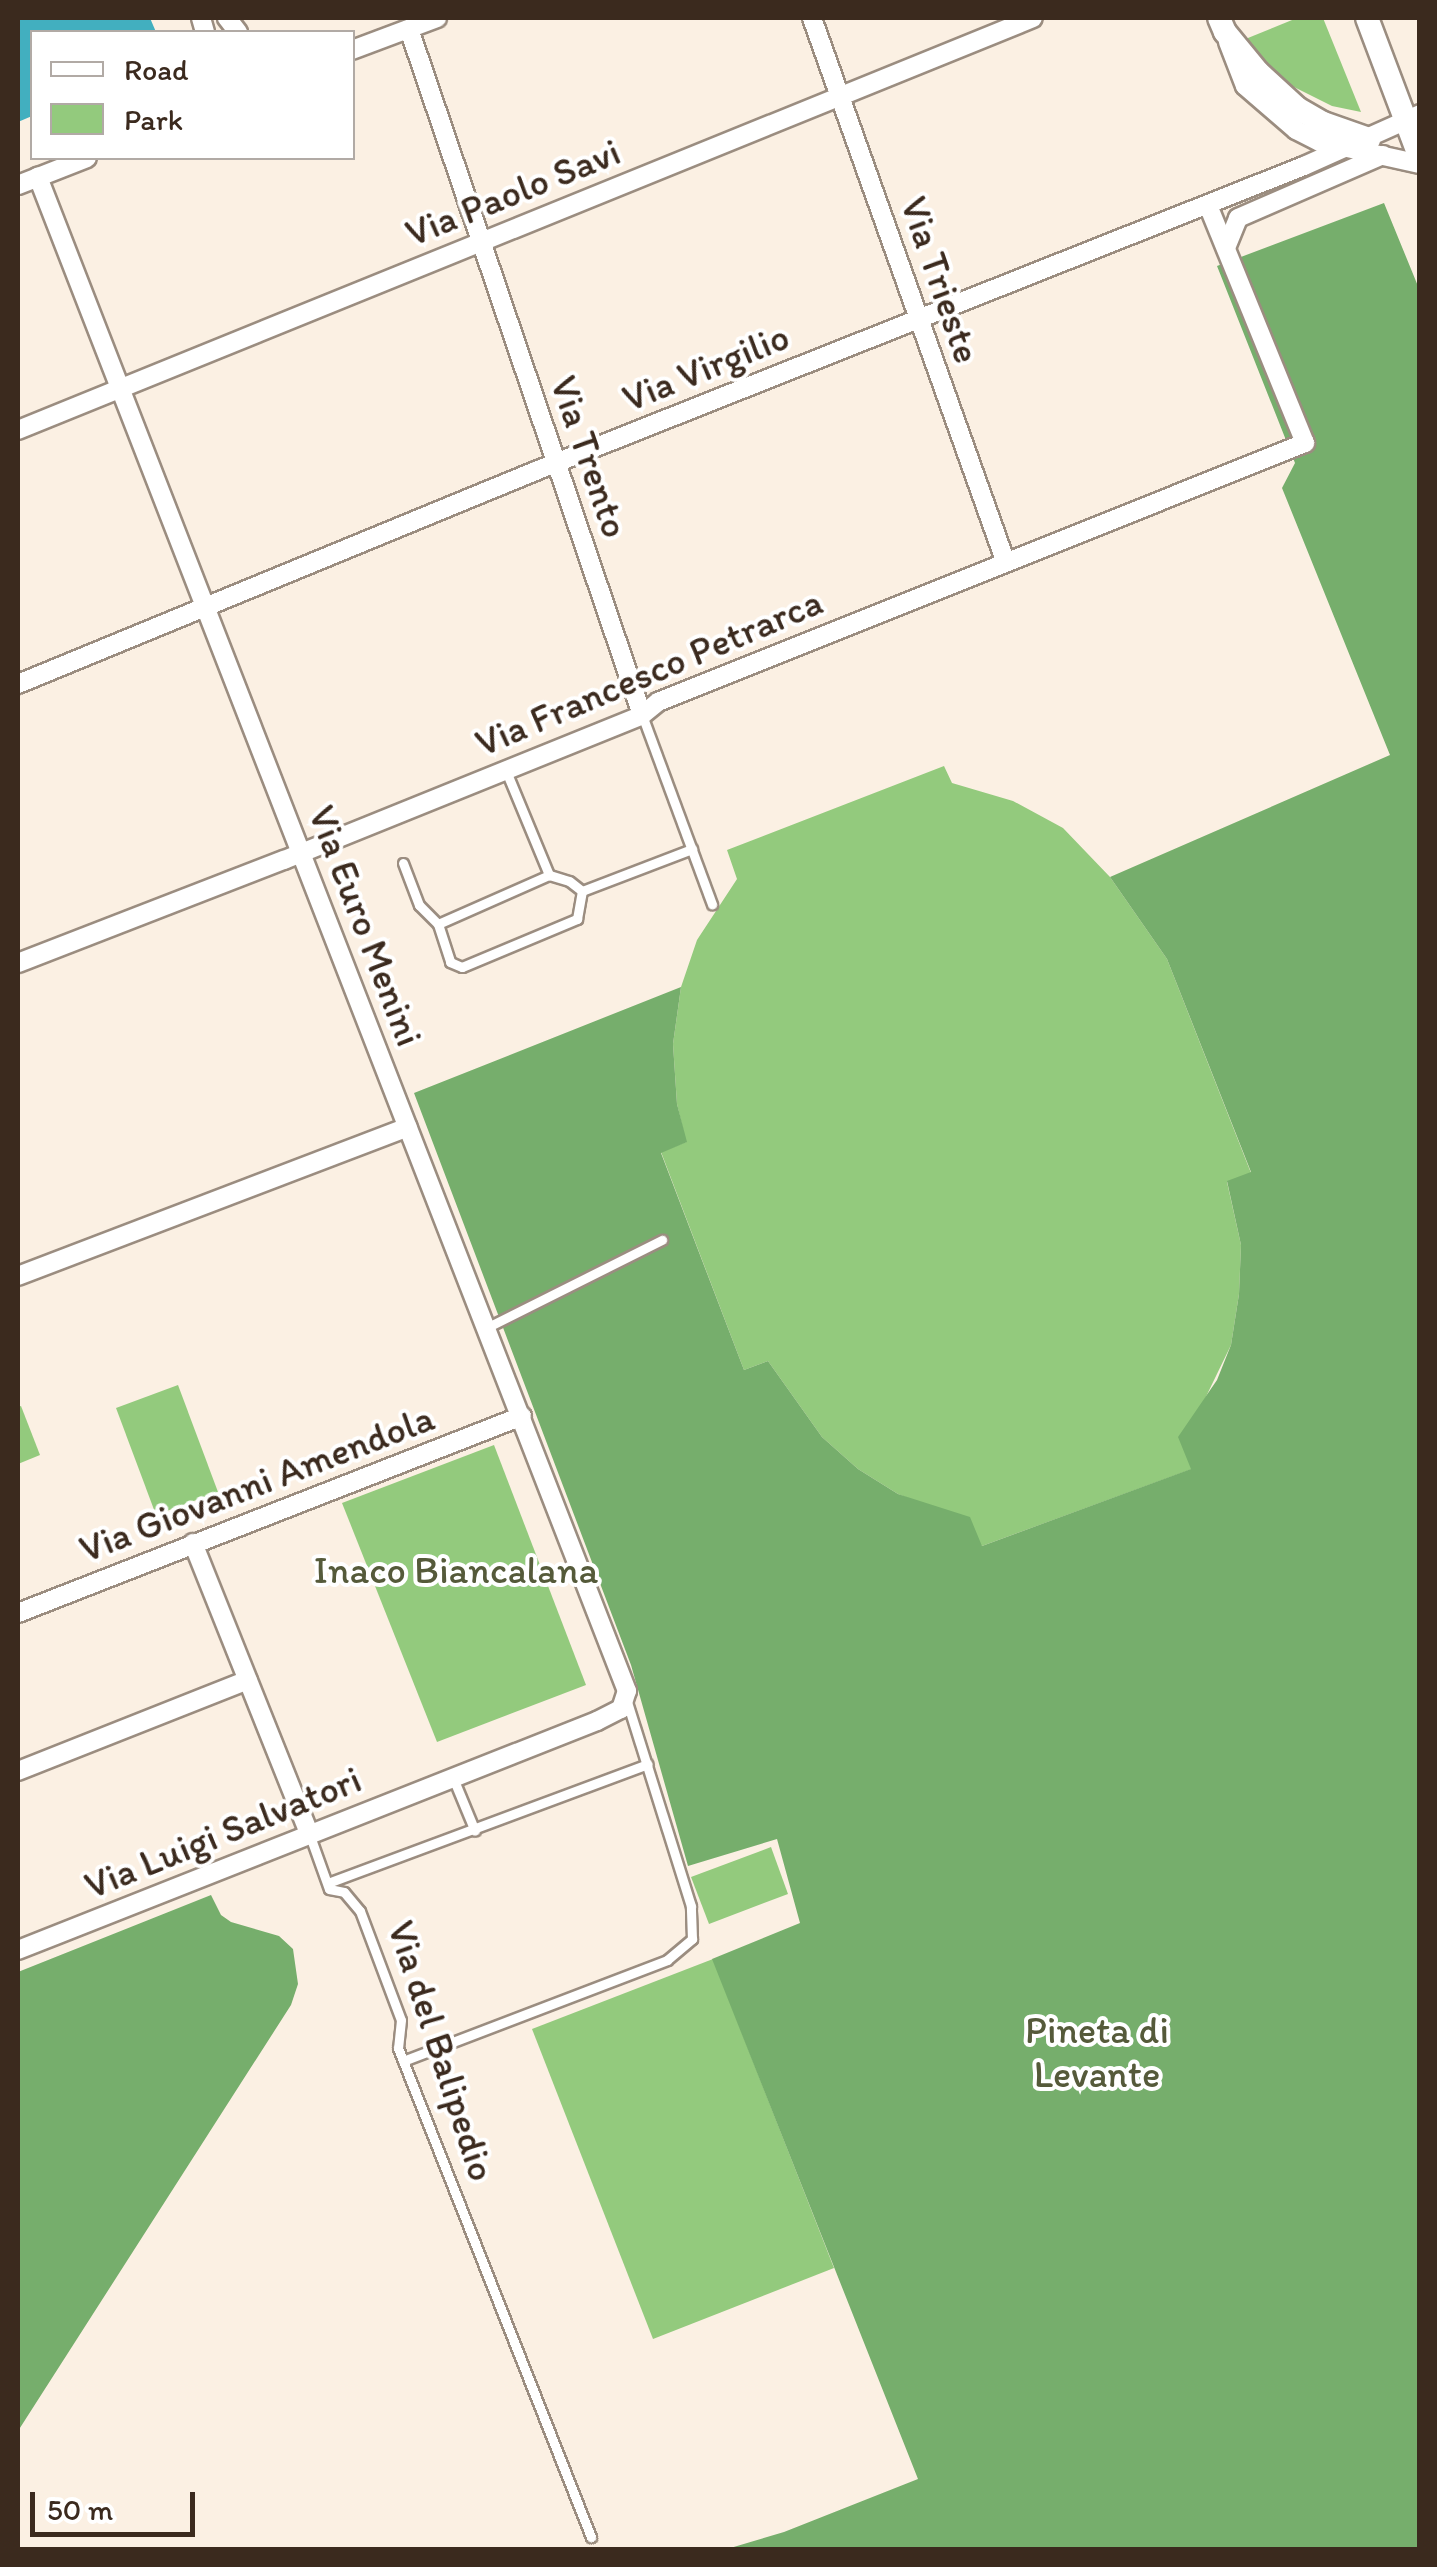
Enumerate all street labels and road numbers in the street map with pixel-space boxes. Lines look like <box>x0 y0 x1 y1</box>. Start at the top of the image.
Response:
street label: Via Paolo Savi <box>400 130 626 256</box>
street label: Via Trieste <box>891 192 989 368</box>
street label: Via Virgilio <box>616 314 796 422</box>
street label: Via Trento <box>541 372 637 542</box>
street label: Via Francesco Petrarca <box>470 580 828 766</box>
street label: Via Euro Menini <box>298 800 432 1052</box>
street label: Via Giovanni Amendola <box>73 1395 441 1573</box>
street label: Via Luigi Salvatori <box>79 1757 367 1909</box>
street label: Via del Balipedio <box>378 1916 504 2186</box>

